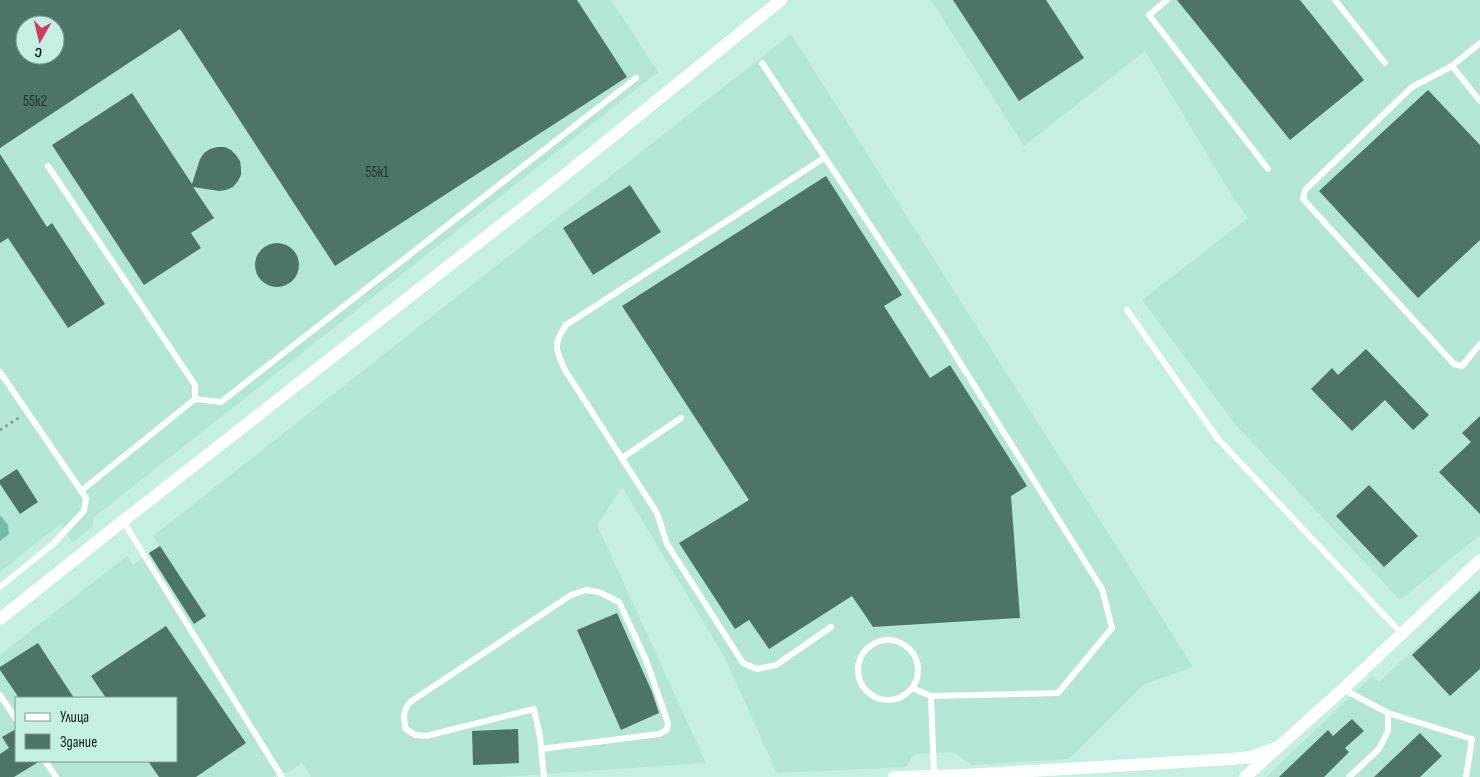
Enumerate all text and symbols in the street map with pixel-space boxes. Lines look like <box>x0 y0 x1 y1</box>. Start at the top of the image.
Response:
north arrow <box>15 15 65 65</box>
text: С <box>34 43 43 61</box>
house number: 55к2 <box>23 92 47 111</box>
house number: 55к1 <box>366 163 389 182</box>
legend <box>15 697 178 762</box>
text: Улица <box>60 708 89 727</box>
text: Здание <box>60 733 97 752</box>

